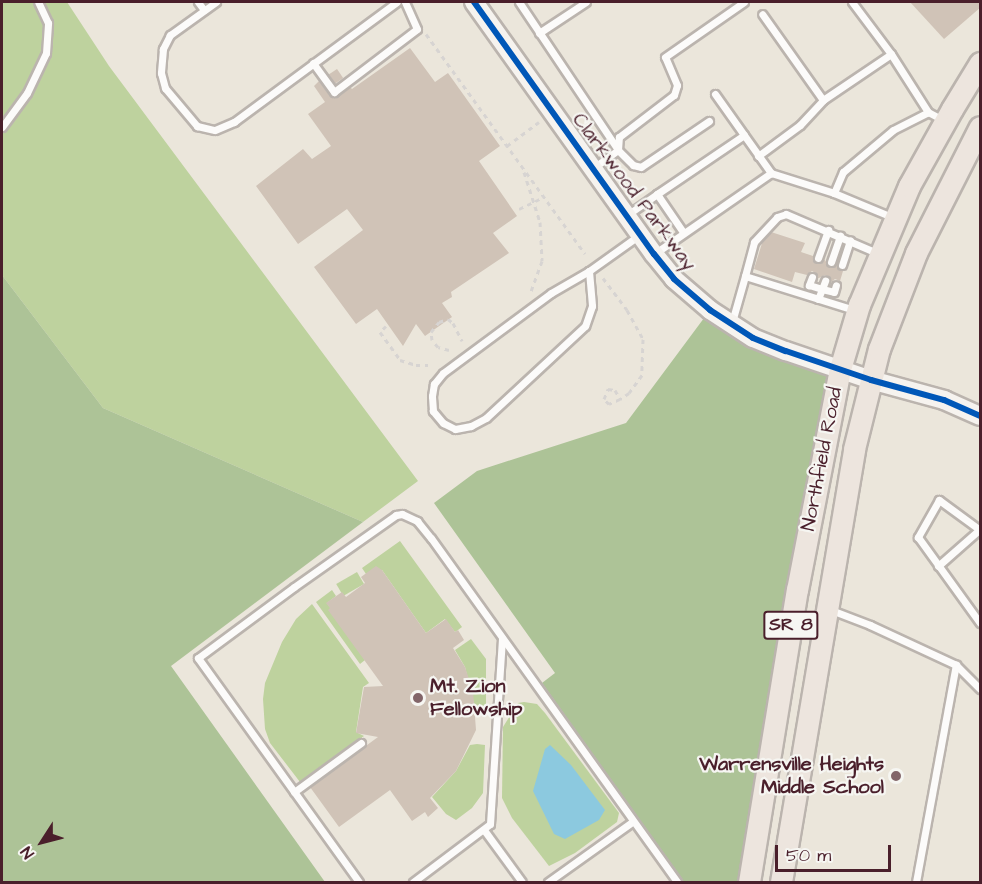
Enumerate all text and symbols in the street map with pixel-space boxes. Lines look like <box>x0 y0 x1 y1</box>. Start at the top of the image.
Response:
street label: Clarkwood Parkway <box>567 108 701 276</box>
street label: Northfield Road <box>796 385 848 533</box>
road number: SR 8 <box>762 610 820 640</box>
place label: Mt. Zion Fellowship <box>430 674 522 721</box>
marker: Mt. Zion Fellowship <box>411 691 425 705</box>
place label: Warrensville Heights Middle School <box>699 752 884 799</box>
marker: Warrensville Heights Middle School <box>889 769 903 783</box>
north arrow <box>12 812 72 872</box>
scale bar <box>778 833 894 871</box>
text: N <box>16 842 39 863</box>
text: 50 m <box>786 843 831 868</box>

